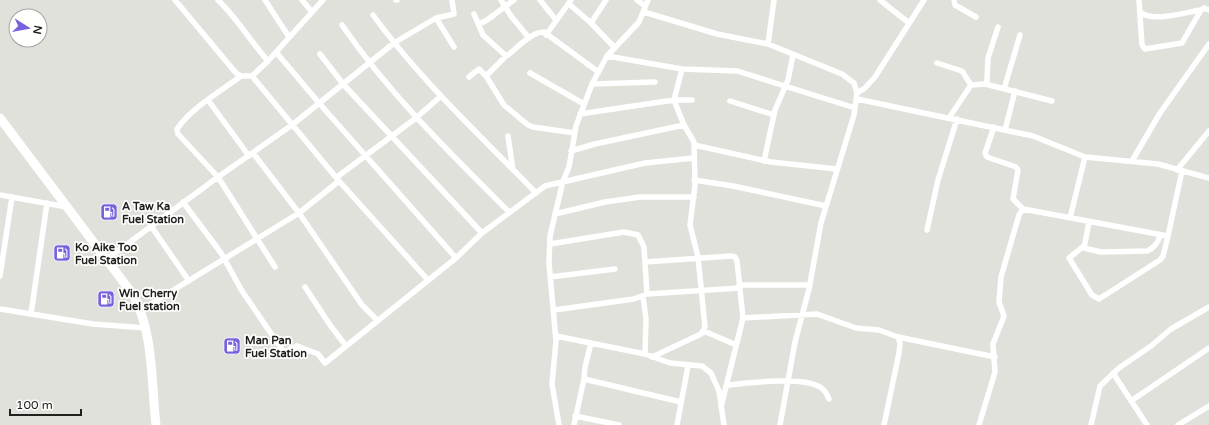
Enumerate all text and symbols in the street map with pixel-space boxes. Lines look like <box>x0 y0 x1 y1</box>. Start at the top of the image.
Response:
north arrow <box>8 8 48 48</box>
text: N <box>30 24 45 35</box>
place label: A Taw Ka Fuel Station <box>122 200 184 226</box>
fuel station icon: A Taw Ka Fuel Station <box>99 202 119 222</box>
place label: Ko Aike Too Fuel Station <box>75 241 137 267</box>
fuel station icon: Ko Aike Too Fuel Station <box>52 243 72 263</box>
place label: Win Cherry Fuel station <box>119 287 180 313</box>
fuel station icon: Win Cherry Fuel station <box>96 289 116 309</box>
place label: Man Pan Fuel Station <box>245 334 307 360</box>
fuel station icon: Man Pan Fuel Station <box>222 336 242 356</box>
scale bar <box>10 391 81 417</box>
text: 100 m <box>16 398 53 412</box>

